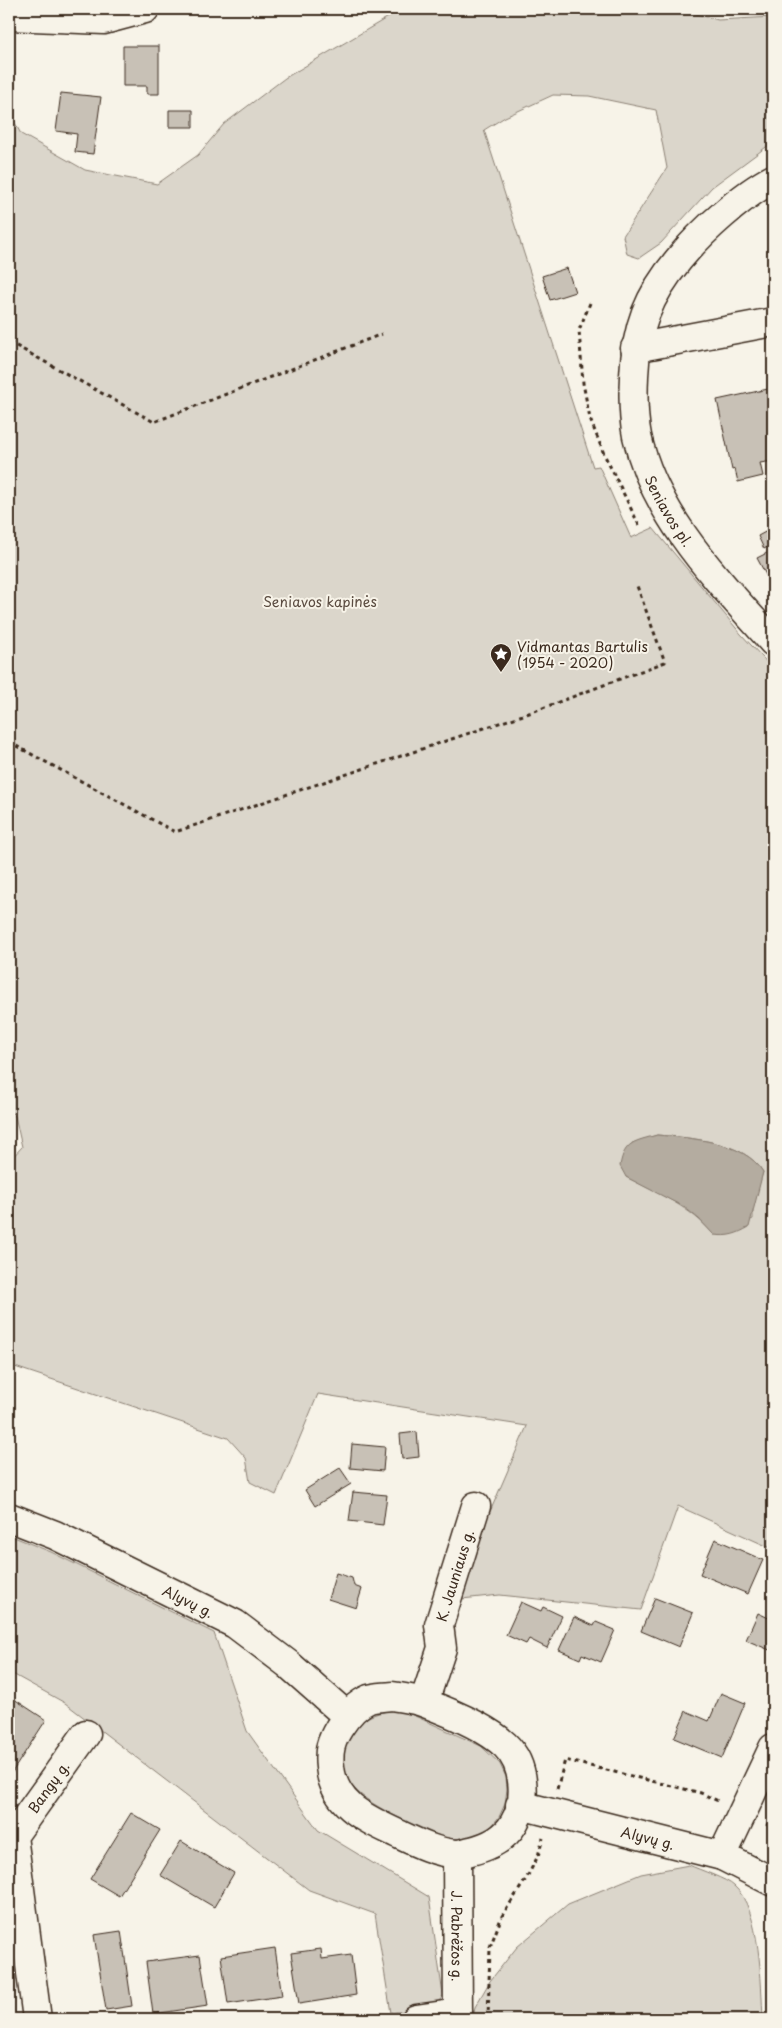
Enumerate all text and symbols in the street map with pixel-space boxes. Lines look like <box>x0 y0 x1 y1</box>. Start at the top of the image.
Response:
street label: Seniavos pl. <box>640 472 698 551</box>
park label: Seniavos kapinės <box>263 591 377 612</box>
place label: Vidmantas Bartulis (1954 - 2020) <box>517 636 648 673</box>
place icon: Vidmantas Bartulis (1954 - 2020) <box>489 642 513 673</box>
street label: K. Jauniaus g. <box>430 1527 479 1624</box>
street label: Alyvų g. <box>159 1579 217 1622</box>
street label: Bangų g. <box>22 1757 74 1817</box>
street label: Alyvų g. <box>619 1820 677 1854</box>
street label: J. Pabrėžos g. <box>447 1890 468 1982</box>

